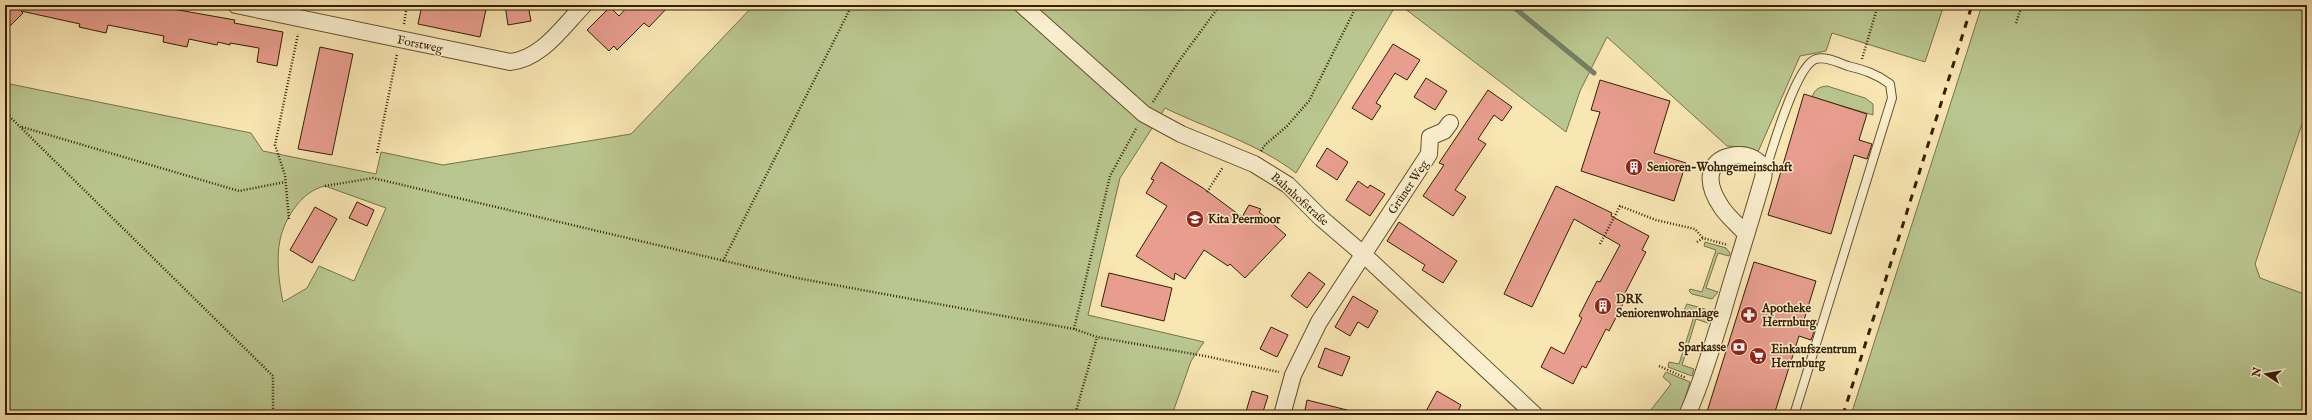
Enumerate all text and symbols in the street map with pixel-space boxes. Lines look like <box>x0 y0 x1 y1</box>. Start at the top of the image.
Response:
street label: Forstweg <box>396 32 445 57</box>
street label: Grüner Weg <box>1385 157 1432 217</box>
building icon: Senioren-Wohngemeinschaft <box>1624 157 1644 177</box>
place label: Senioren-Wohngemeinschaft <box>1647 160 1793 176</box>
street label: Bahnhofstraße <box>1268 169 1332 230</box>
school or university icon: Kita Peermoor <box>1185 209 1205 229</box>
place label: Kita Peermoor <box>1208 212 1281 227</box>
place label: DRK Seniorenwohnanlage <box>1616 292 1719 322</box>
building icon: DRK Seniorenwohnanlage <box>1593 296 1613 316</box>
place label: Apotheke Herrnburg <box>1761 301 1817 331</box>
pharmacy icon: Apotheke Herrnburg <box>1739 305 1759 325</box>
bank icon: Sparkasse <box>1729 337 1749 357</box>
place label: Sparkasse <box>1678 340 1726 356</box>
place label: Einkaufszentrum Herrnburg <box>1771 342 1857 372</box>
supermarket icon: Einkaufszentrum Herrnburg <box>1748 346 1768 366</box>
north arrow <box>2246 354 2286 394</box>
text: N <box>2249 366 2265 379</box>

